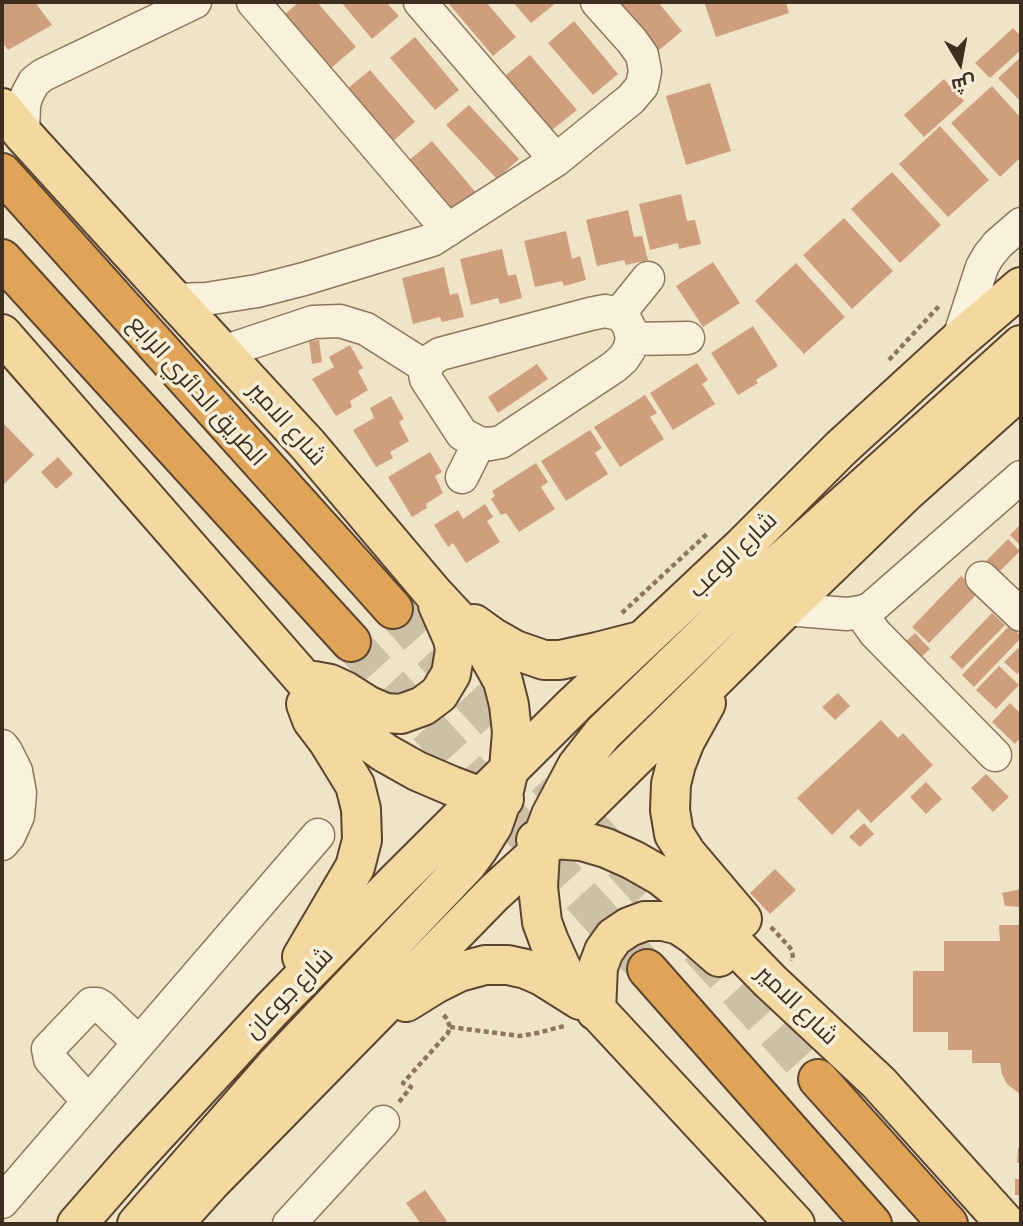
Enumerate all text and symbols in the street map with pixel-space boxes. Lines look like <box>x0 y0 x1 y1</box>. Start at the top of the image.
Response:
north arrow <box>925 28 995 98</box>
text: ش <box>950 72 978 97</box>
street label: الطريق الدائري الرابع <box>122 310 272 472</box>
street label: شارع الامير <box>242 376 332 472</box>
street label: شارع الوعب <box>683 506 783 604</box>
street label: شارع جوعان <box>239 941 339 1045</box>
street label: شارع الامير <box>750 959 844 1051</box>

